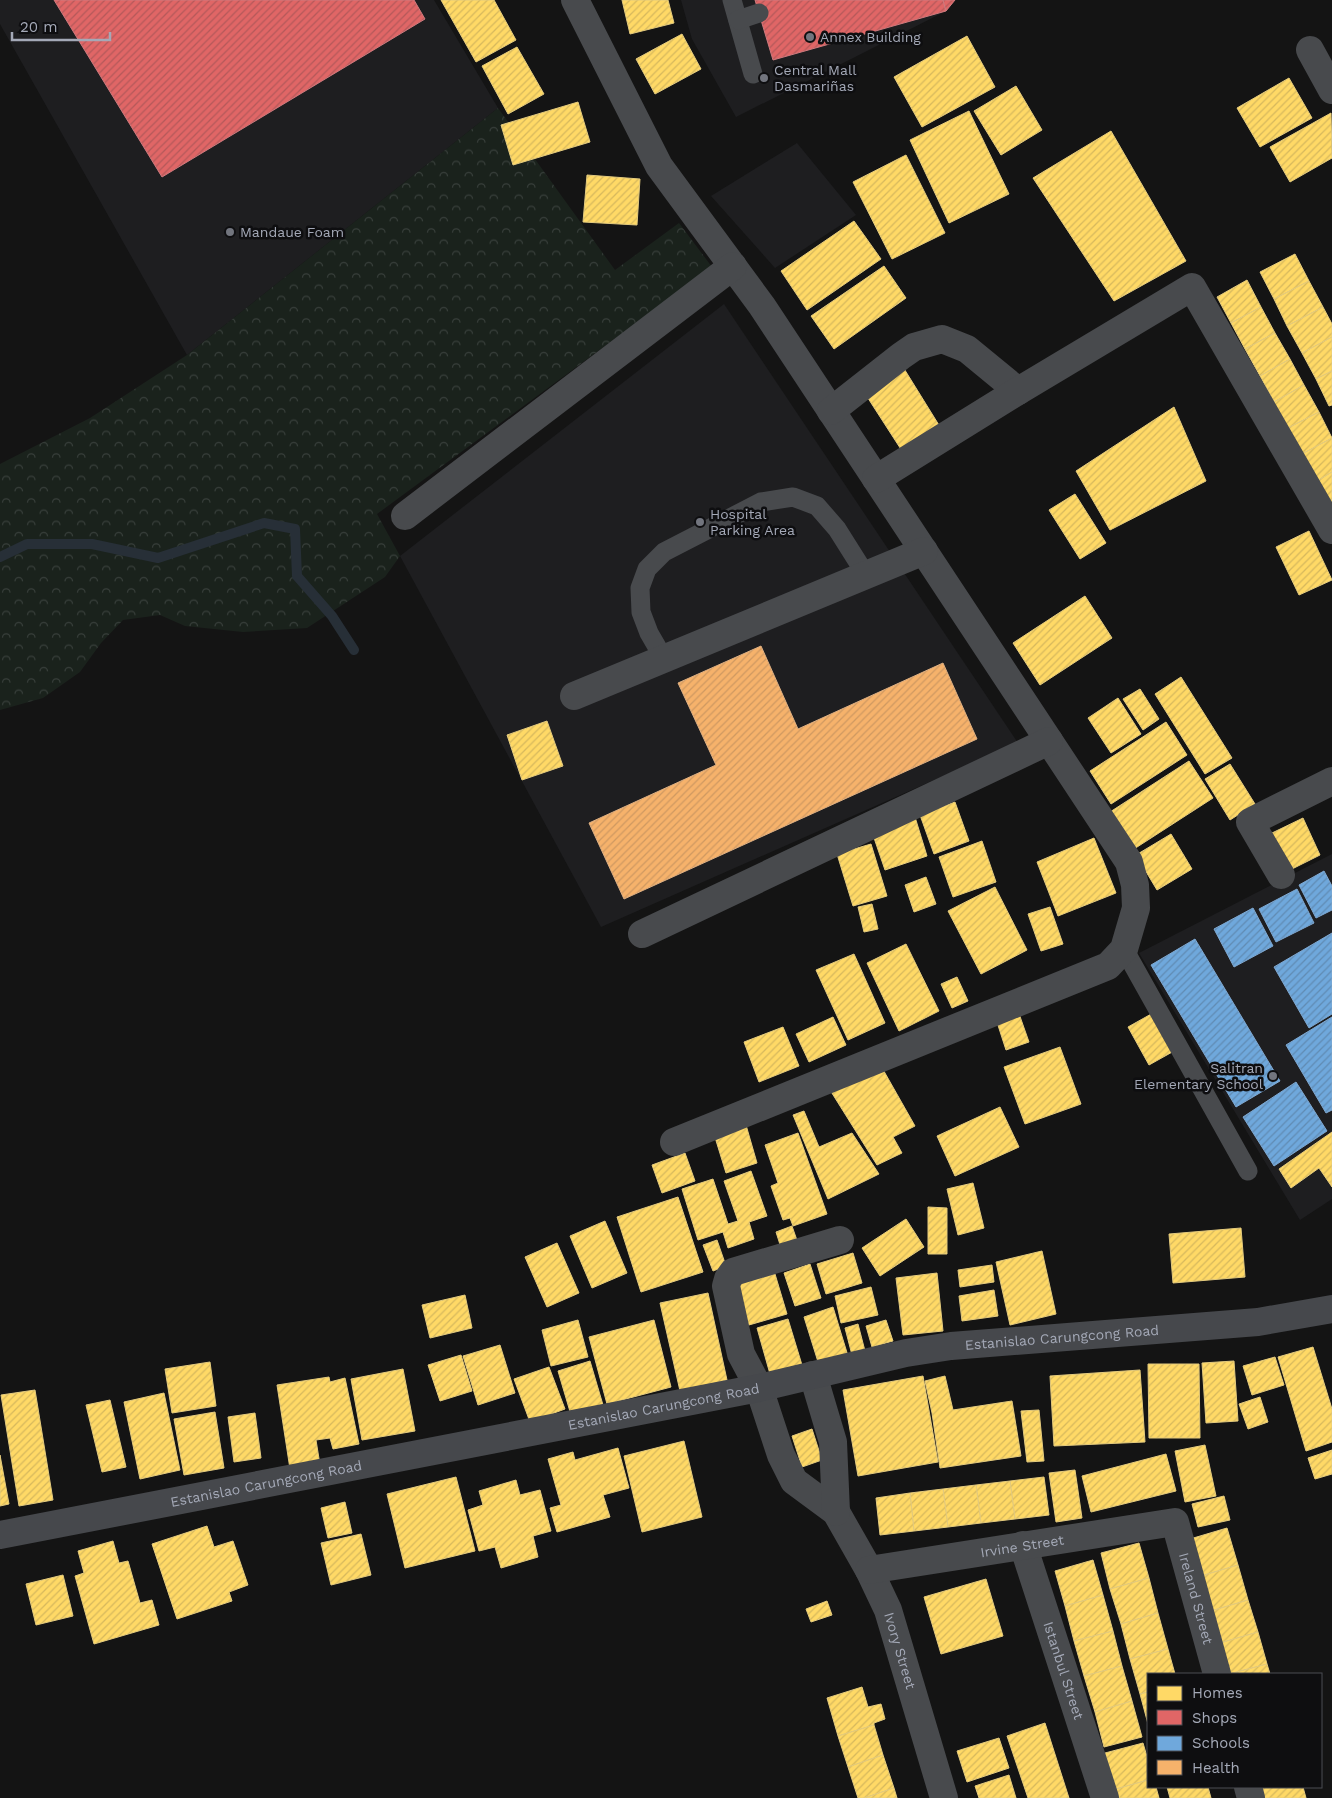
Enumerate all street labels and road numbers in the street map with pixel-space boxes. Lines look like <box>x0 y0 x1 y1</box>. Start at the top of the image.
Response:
street label: Estanislao Carungcong Road <box>964 1322 1160 1353</box>
street label: Estanislao Carungcong Road <box>567 1380 761 1433</box>
street label: Estanislao Carungcong Road <box>169 1457 363 1510</box>
street label: Irvine Street <box>979 1532 1065 1560</box>
street label: Ireland Street <box>1176 1551 1216 1646</box>
street label: Ivory Street <box>881 1610 919 1691</box>
street label: Istanbul Street <box>1040 1620 1087 1722</box>

